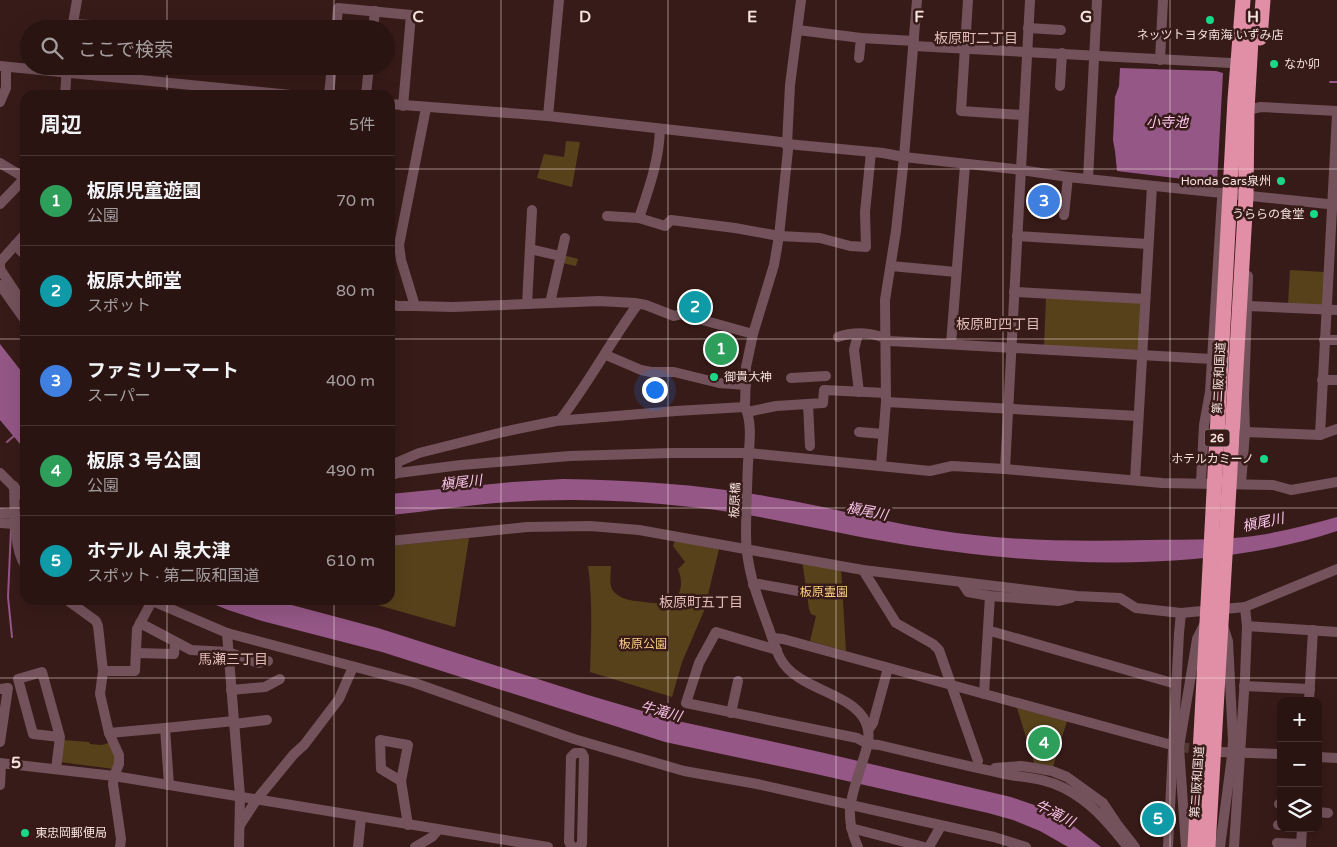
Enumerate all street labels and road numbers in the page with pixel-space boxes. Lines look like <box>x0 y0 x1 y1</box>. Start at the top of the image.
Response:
street label: 第二阪和国道 <box>1210 342 1228 414</box>
road number: 26 <box>1204 429 1230 446</box>
street label: 板原橋 <box>727 482 743 518</box>
street label: 第二阪和国道 <box>1188 746 1206 818</box>

